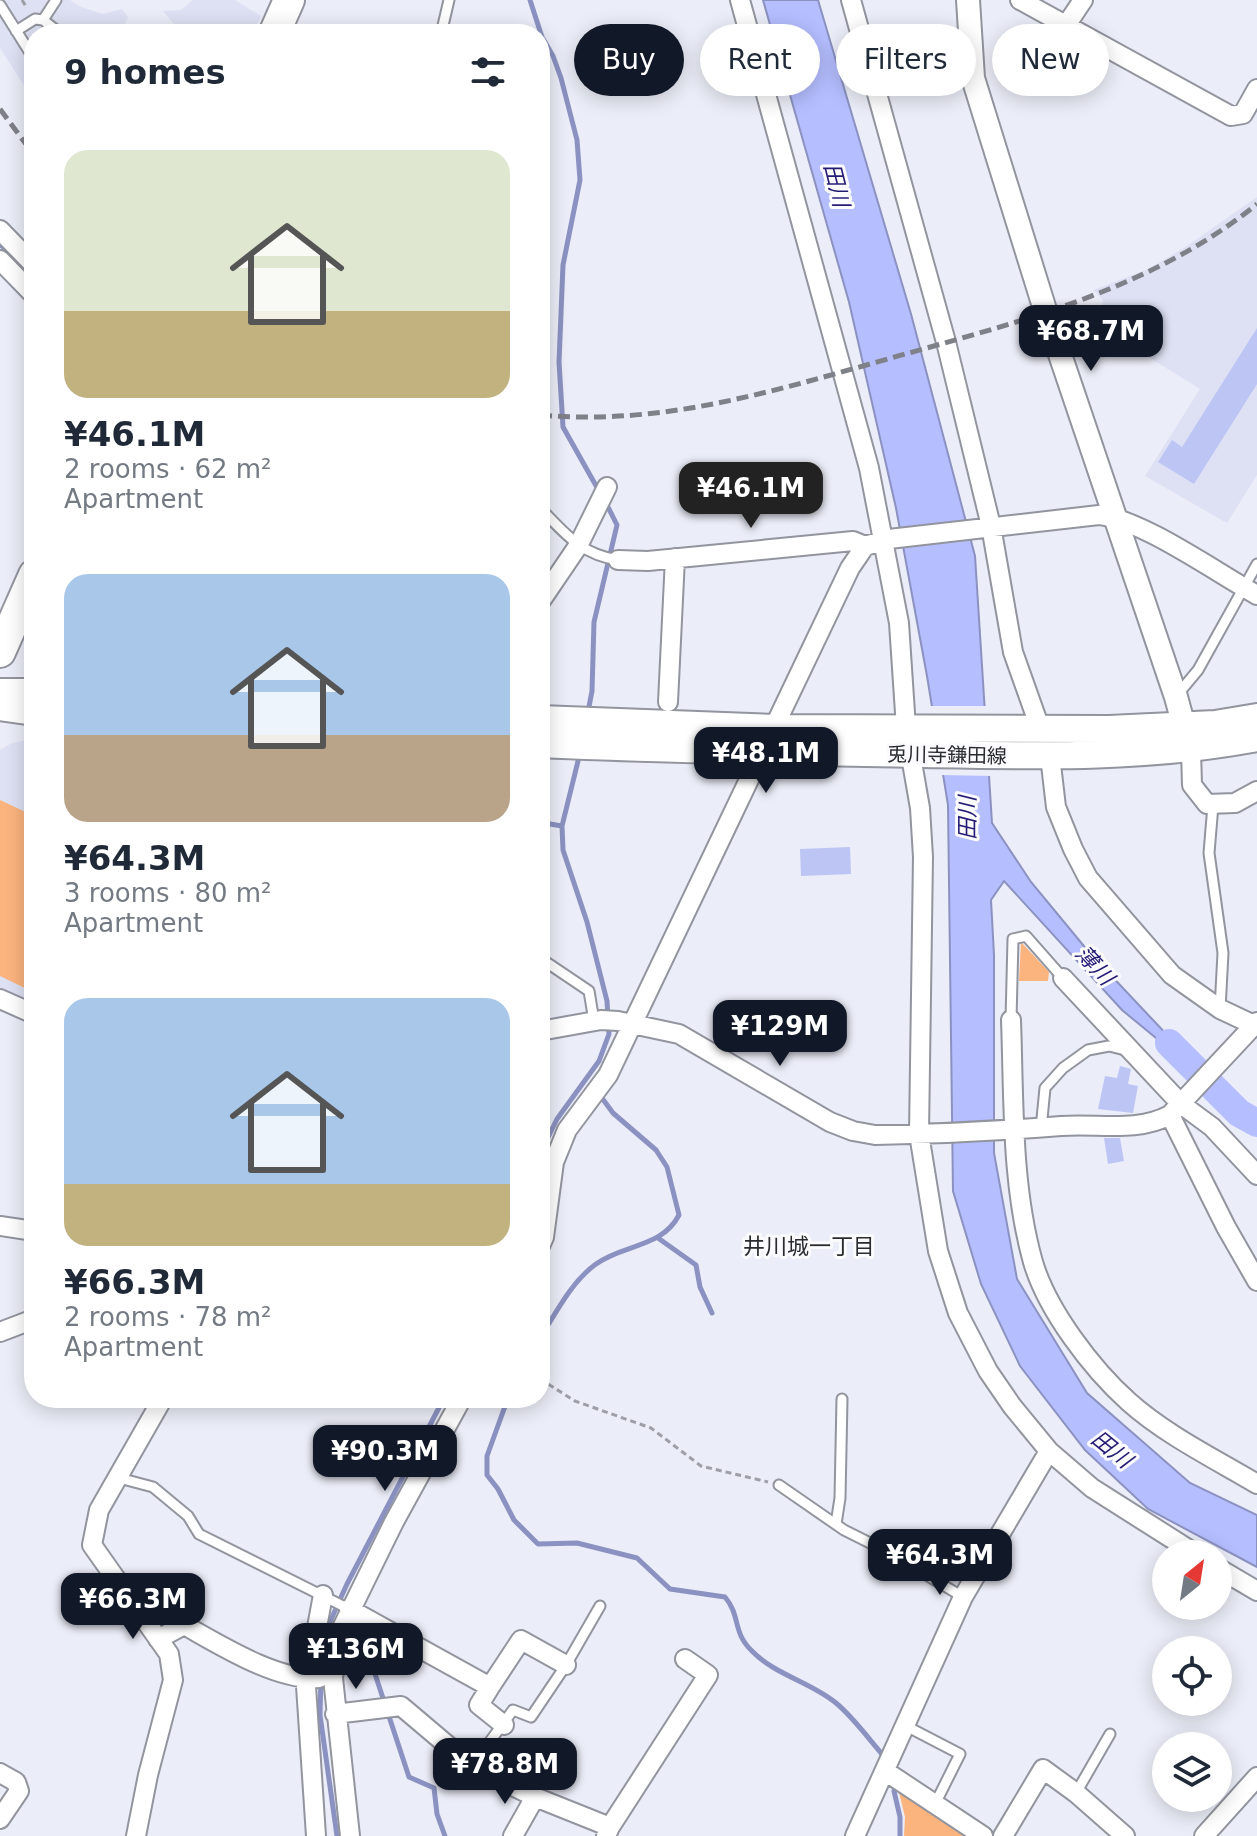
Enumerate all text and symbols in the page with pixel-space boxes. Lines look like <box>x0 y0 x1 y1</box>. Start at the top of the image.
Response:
chip: Buy <box>574 24 684 96</box>
chip: Rent <box>700 24 820 96</box>
chip: Filters <box>836 24 976 96</box>
chip: New <box>992 24 1109 96</box>
icon: filters <box>466 50 510 94</box>
text: 9 homes <box>64 52 226 92</box>
water label: 田川 <box>819 161 854 211</box>
icon: home <box>215 202 359 346</box>
pin: ¥68.7M <box>1026 305 1156 373</box>
text: ¥68.7M <box>1037 316 1145 346</box>
text: ¥46.1M <box>64 414 205 454</box>
text: 2 rooms · 62 m² <box>64 454 272 484</box>
pin: ¥46.1M <box>686 462 816 530</box>
text: ¥46.1M <box>697 473 805 503</box>
text: Apartment <box>64 484 203 514</box>
icon: home <box>215 626 359 770</box>
pin: ¥48.1M <box>701 727 831 795</box>
text: ¥48.1M <box>712 738 820 768</box>
street label: 兎川寺鎌田線 <box>887 742 1007 768</box>
water label: 田川 <box>955 794 980 840</box>
text: ¥64.3M <box>64 838 205 878</box>
text: 3 rooms · 80 m² <box>64 878 272 908</box>
text: Apartment <box>64 908 203 938</box>
water label: 薄川 <box>1070 941 1120 991</box>
pin: ¥129M <box>724 1000 836 1068</box>
text: ¥129M <box>731 1011 829 1041</box>
icon: home <box>215 1050 359 1194</box>
district label: 井川城一丁目 <box>743 1234 875 1259</box>
text: ¥66.3M <box>64 1262 205 1302</box>
text: 2 rooms · 78 m² <box>64 1302 272 1332</box>
text: Apartment <box>64 1332 203 1362</box>
pin: ¥90.3M <box>320 1425 450 1493</box>
water label: 田川 <box>1087 1426 1138 1474</box>
text: ¥90.3M <box>331 1436 439 1466</box>
pin: ¥64.3M <box>875 1529 1005 1597</box>
text: ¥64.3M <box>886 1540 994 1570</box>
north arrow <box>1152 1540 1232 1620</box>
map controls <box>1152 1540 1232 1812</box>
pin: ¥66.3M <box>68 1573 198 1641</box>
text: ¥66.3M <box>79 1584 187 1614</box>
pin: ¥136M <box>300 1623 412 1691</box>
text: ¥136M <box>307 1634 405 1664</box>
button: locate <box>1152 1636 1232 1716</box>
button: layers <box>1152 1732 1232 1812</box>
pin: ¥78.8M <box>440 1738 570 1806</box>
text: ¥78.8M <box>451 1749 559 1779</box>

